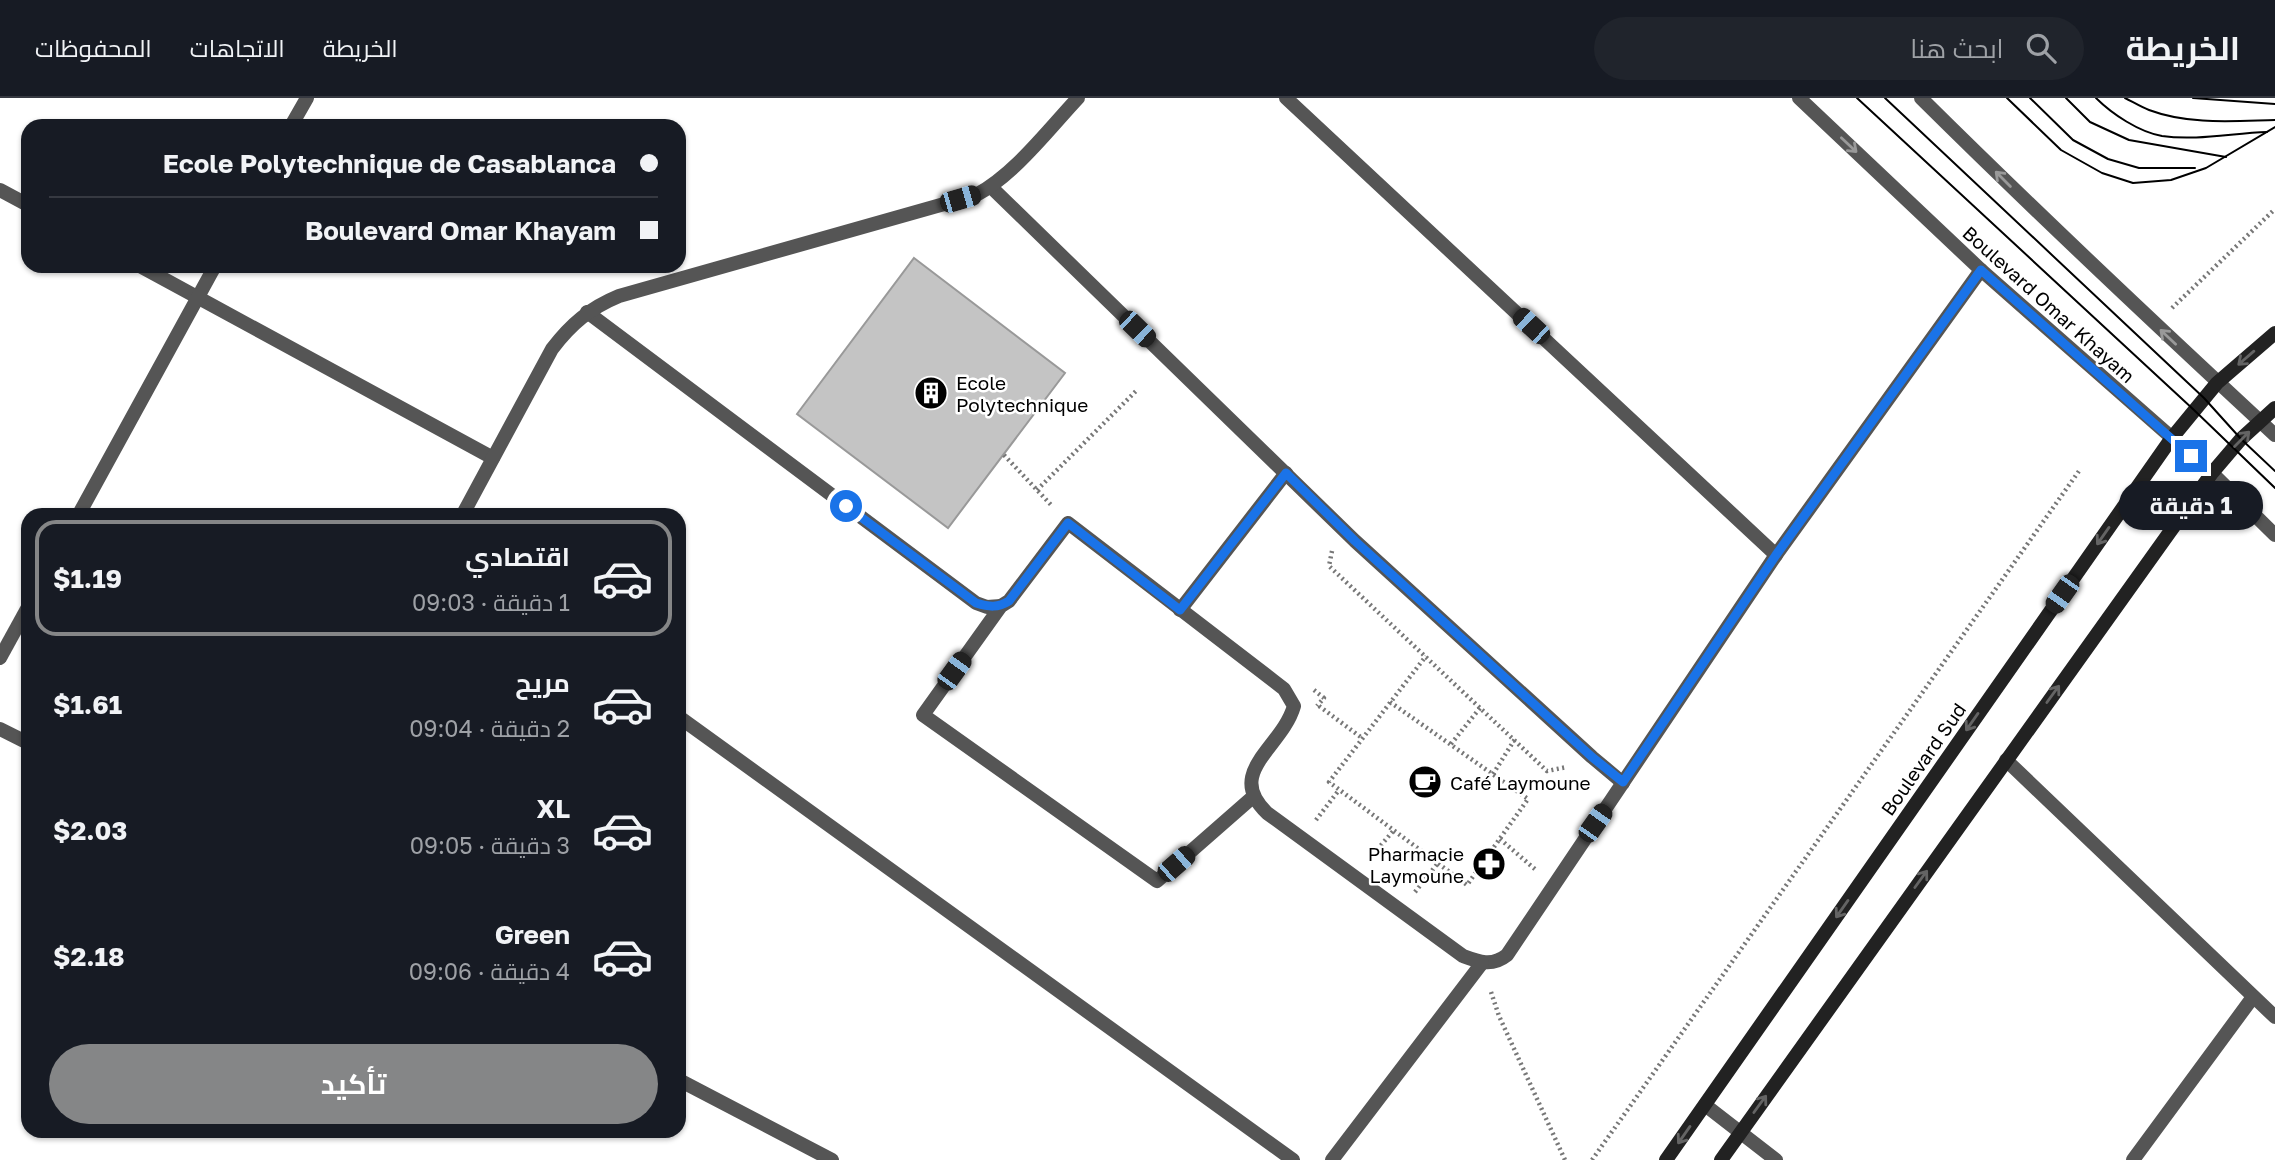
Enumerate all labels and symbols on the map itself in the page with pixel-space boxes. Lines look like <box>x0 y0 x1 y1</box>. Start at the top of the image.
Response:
one-way arrow <box>1840 137 1858 153</box>
one-way arrow <box>1995 171 2012 188</box>
car <box>937 183 984 215</box>
street label: Boulevard Omar Khayam <box>1958 221 2140 387</box>
car <box>1509 304 1554 348</box>
car <box>1115 307 1160 351</box>
one-way arrow <box>2160 328 2177 345</box>
one-way arrow <box>2237 350 2255 366</box>
place label: Ecole Polytechnique <box>956 371 1088 416</box>
building icon: Ecole Polytechnique <box>912 374 950 412</box>
one-way arrow <box>2233 431 2250 448</box>
route end <box>2175 440 2207 472</box>
callout: 1 دقيقة <box>2119 480 2263 530</box>
route start <box>830 490 862 522</box>
one-way arrow <box>2096 526 2110 545</box>
car <box>2042 571 2083 617</box>
car <box>934 648 975 694</box>
one-way arrow <box>2046 685 2060 704</box>
street label: Boulevard Sud <box>1876 698 1970 820</box>
one-way arrow <box>1965 712 1979 731</box>
cafe icon: Café Laymoune <box>1406 763 1444 801</box>
place label: Café Laymoune <box>1450 771 1591 794</box>
car <box>1575 800 1616 846</box>
car <box>1154 842 1199 886</box>
place label: Pharmacie Laymoune <box>1368 842 1464 887</box>
pharmacy icon: Pharmacie Laymoune <box>1470 845 1508 883</box>
one-way arrow <box>1914 870 1928 889</box>
one-way arrow <box>1835 899 1849 918</box>
one-way arrow <box>1753 1095 1767 1114</box>
one-way arrow <box>1677 1125 1691 1144</box>

